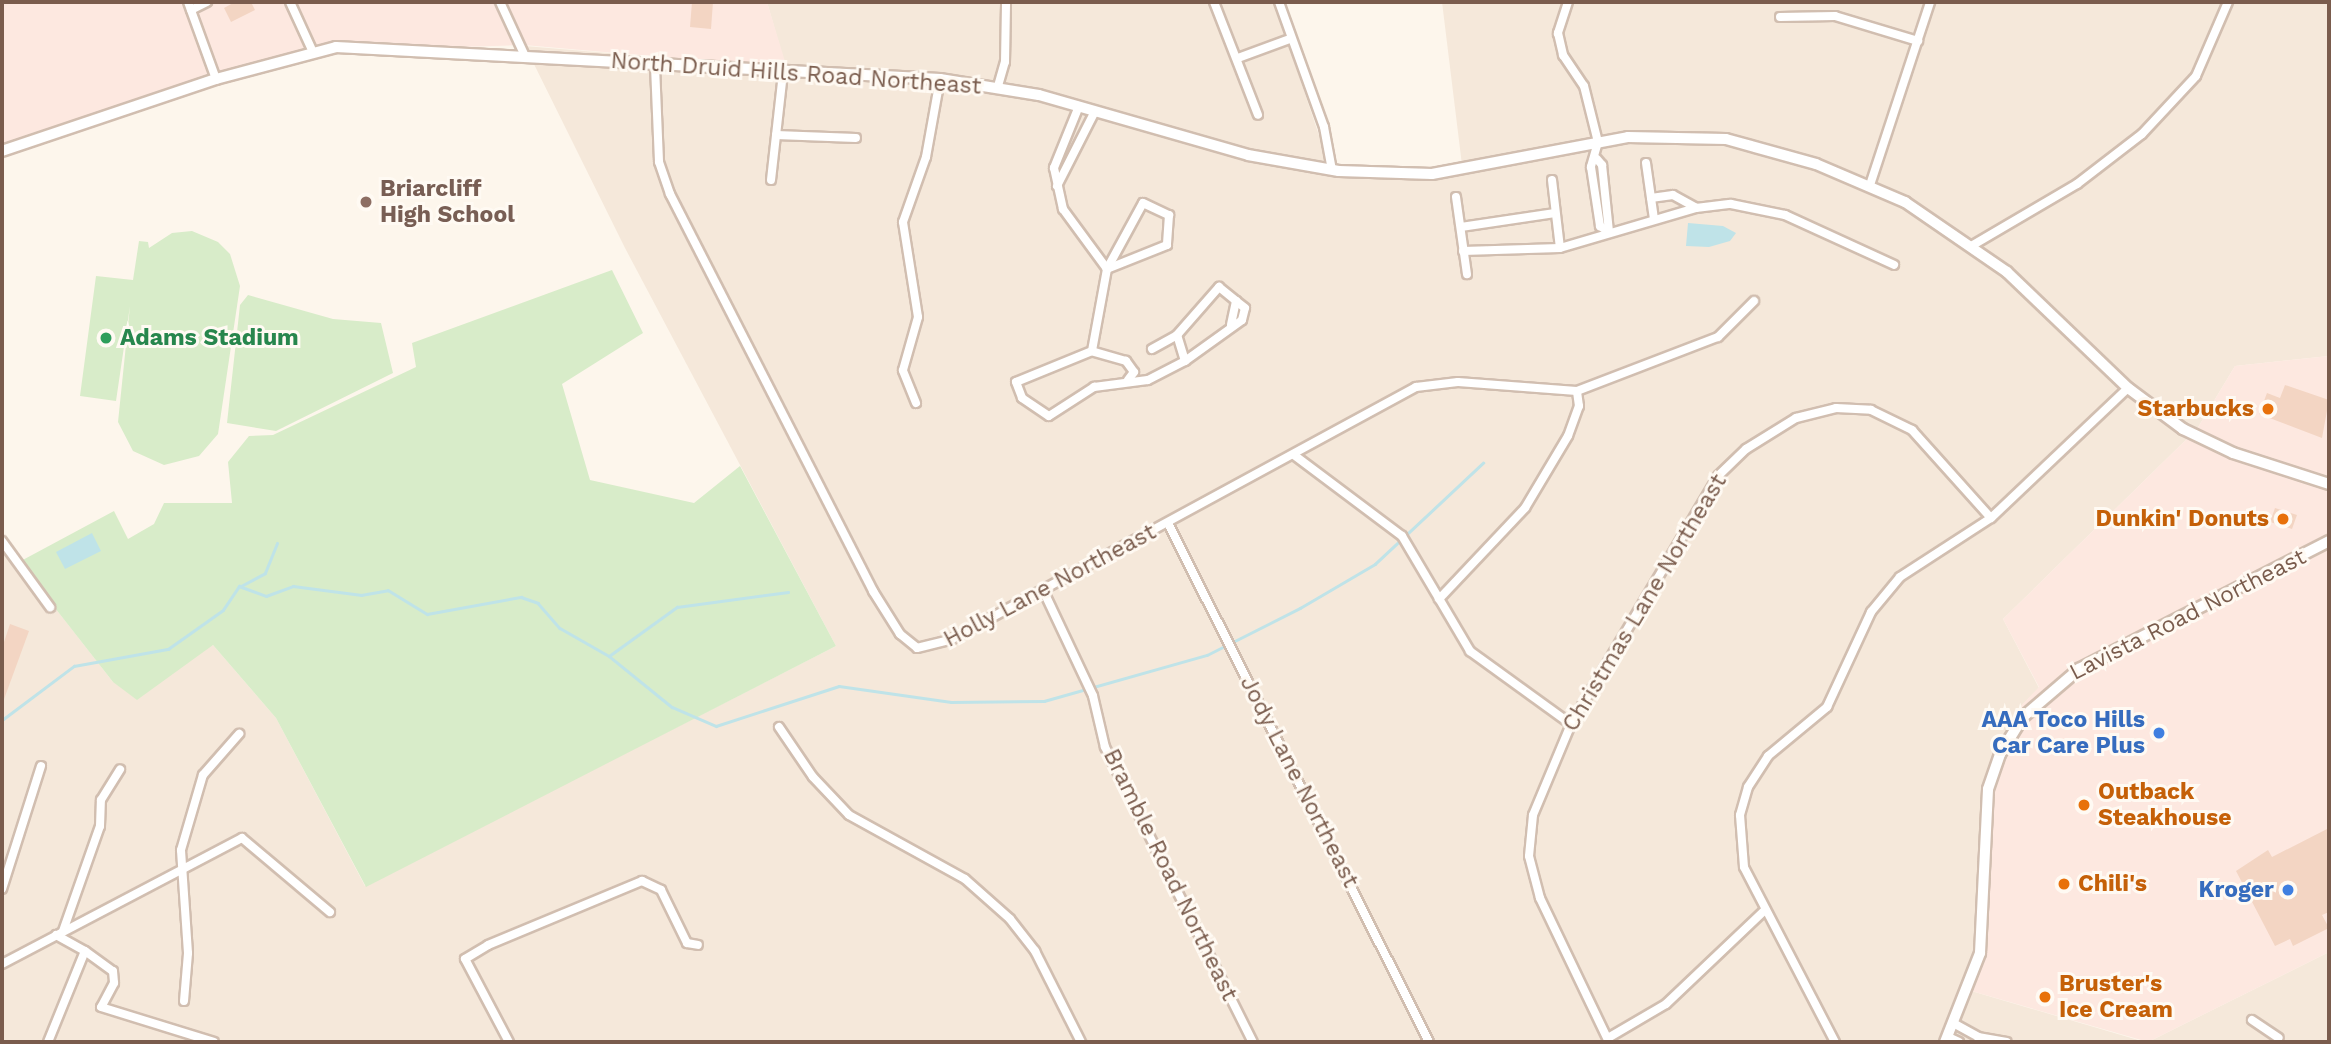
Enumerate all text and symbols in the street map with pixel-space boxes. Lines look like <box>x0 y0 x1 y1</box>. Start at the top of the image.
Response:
street label: North Druid Hills Road Northeast <box>610 47 982 101</box>
place label: Briarcliff High School <box>380 175 515 229</box>
marker: Briarcliff High School <box>358 194 374 210</box>
place label: Adams Stadium <box>120 324 299 352</box>
marker: Adams Stadium <box>98 330 114 346</box>
place label: Starbucks <box>2138 395 2254 423</box>
marker: Starbucks <box>2260 401 2276 417</box>
street label: Christmas Lane Northeast <box>1557 469 1733 737</box>
place label: Dunkin' Donuts <box>2096 505 2269 533</box>
marker: Dunkin' Donuts <box>2275 511 2291 527</box>
street label: Holly Lane Northeast <box>939 518 1161 654</box>
street label: Lavista Road Northeast <box>2065 543 2311 687</box>
street label: Jody Lane Northeast <box>1234 671 1364 893</box>
place label: AAA Toco Hills Car Care Plus <box>1981 706 2145 760</box>
marker: AAA Toco Hills Car Care Plus <box>2151 725 2167 741</box>
street label: Bramble Road Northeast <box>1097 745 1243 1005</box>
place label: Outback Steakhouse <box>2098 778 2232 832</box>
marker: Outback Steakhouse <box>2076 797 2092 813</box>
place label: Chili's <box>2078 870 2147 898</box>
marker: Chili's <box>2056 876 2072 892</box>
place label: Kroger <box>2199 876 2274 904</box>
marker: Kroger <box>2280 882 2296 898</box>
place label: Bruster's Ice Cream <box>2059 970 2173 1024</box>
marker: Bruster's Ice Cream <box>2037 989 2053 1005</box>

